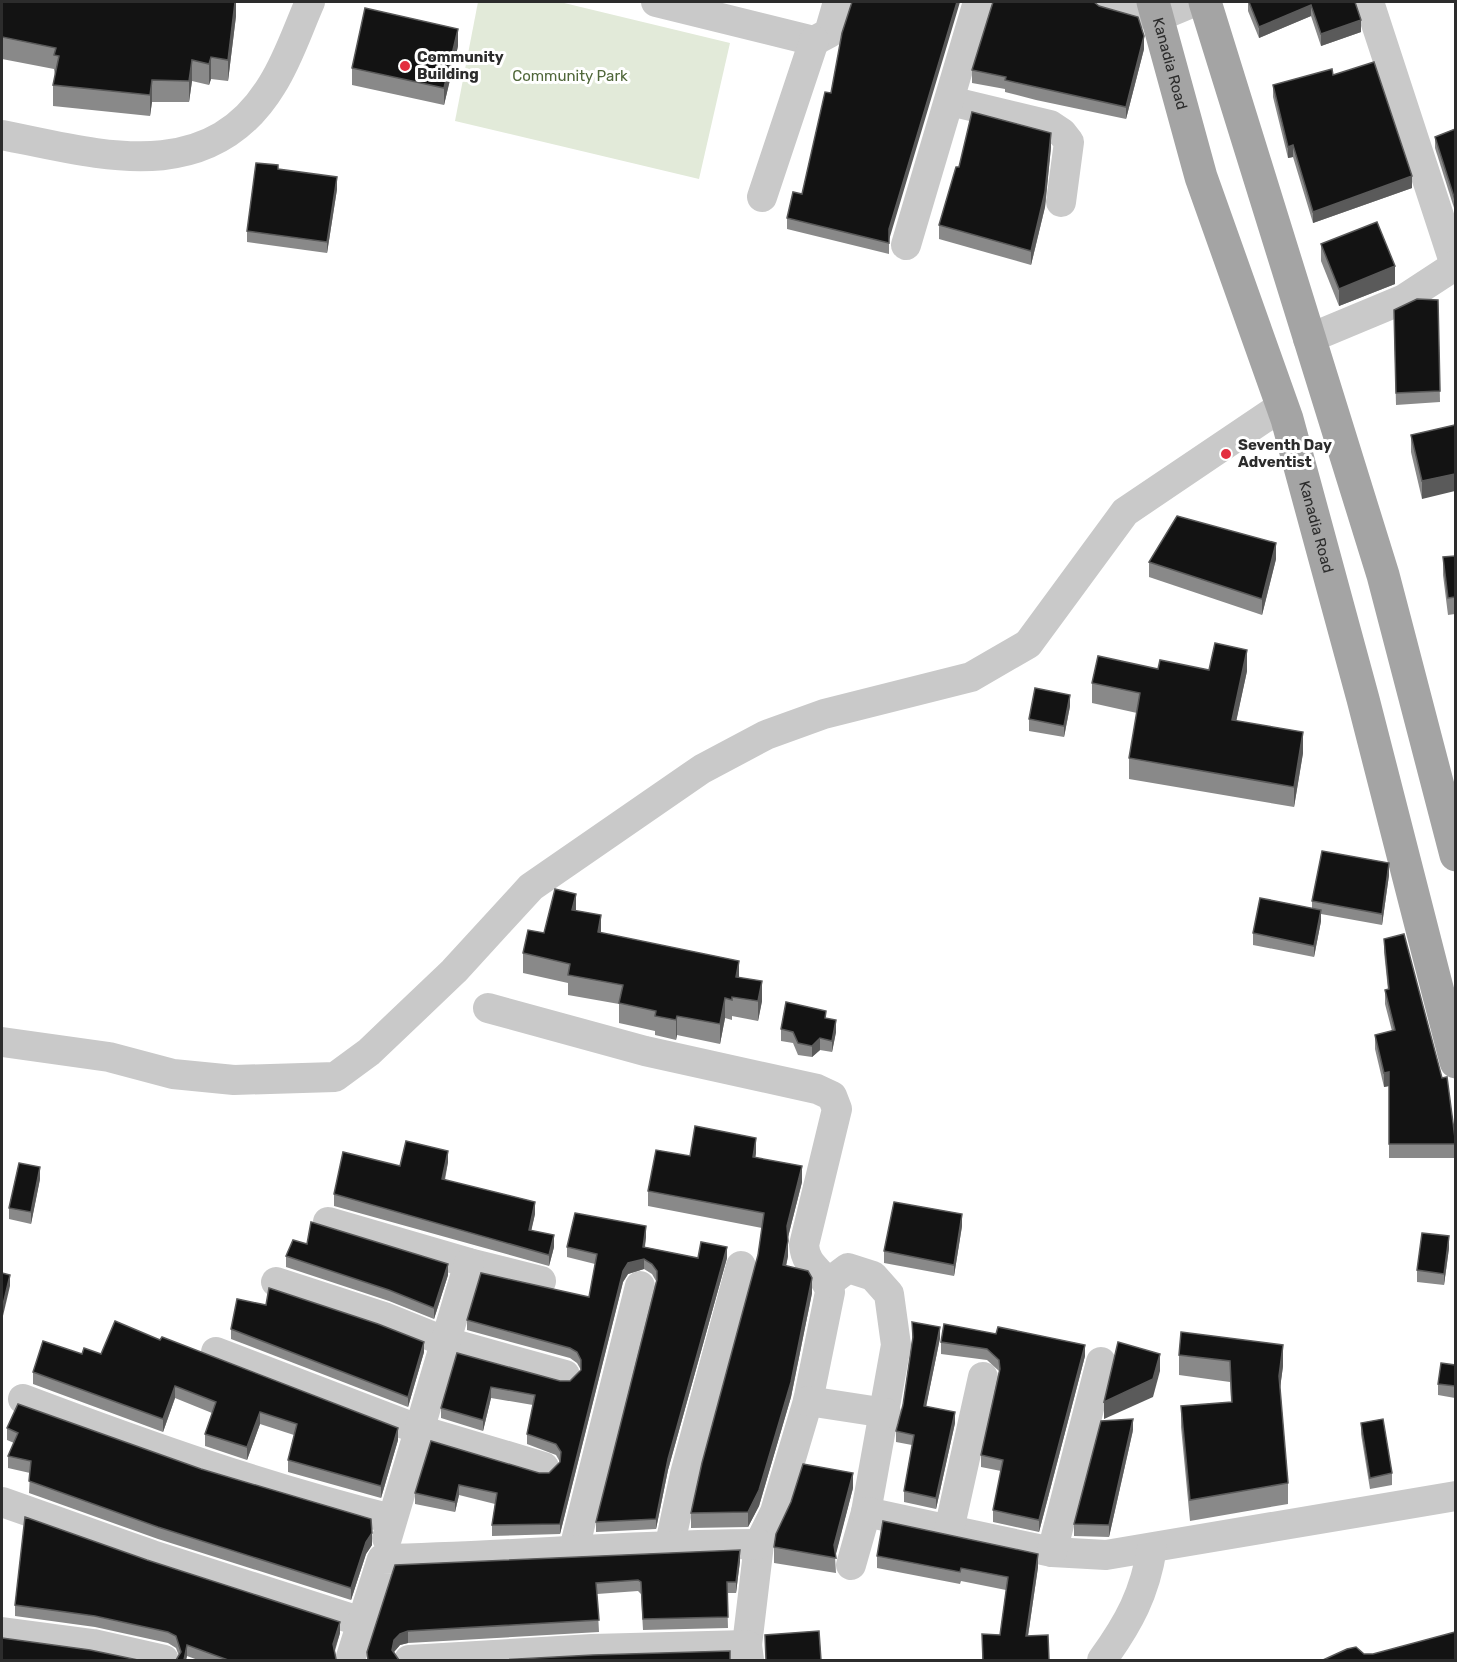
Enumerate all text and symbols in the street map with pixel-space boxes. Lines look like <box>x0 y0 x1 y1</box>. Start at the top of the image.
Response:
street label: Kanadia Road <box>1149 16 1191 112</box>
place label: Community Building <box>417 48 504 83</box>
marker: Community Building <box>398 59 412 73</box>
park label: Community Park <box>512 67 628 85</box>
place label: Seventh Day Adventist <box>1238 436 1332 471</box>
marker: Seventh Day Adventist <box>1219 447 1233 461</box>
street label: Kanadia Road <box>1295 479 1337 575</box>

